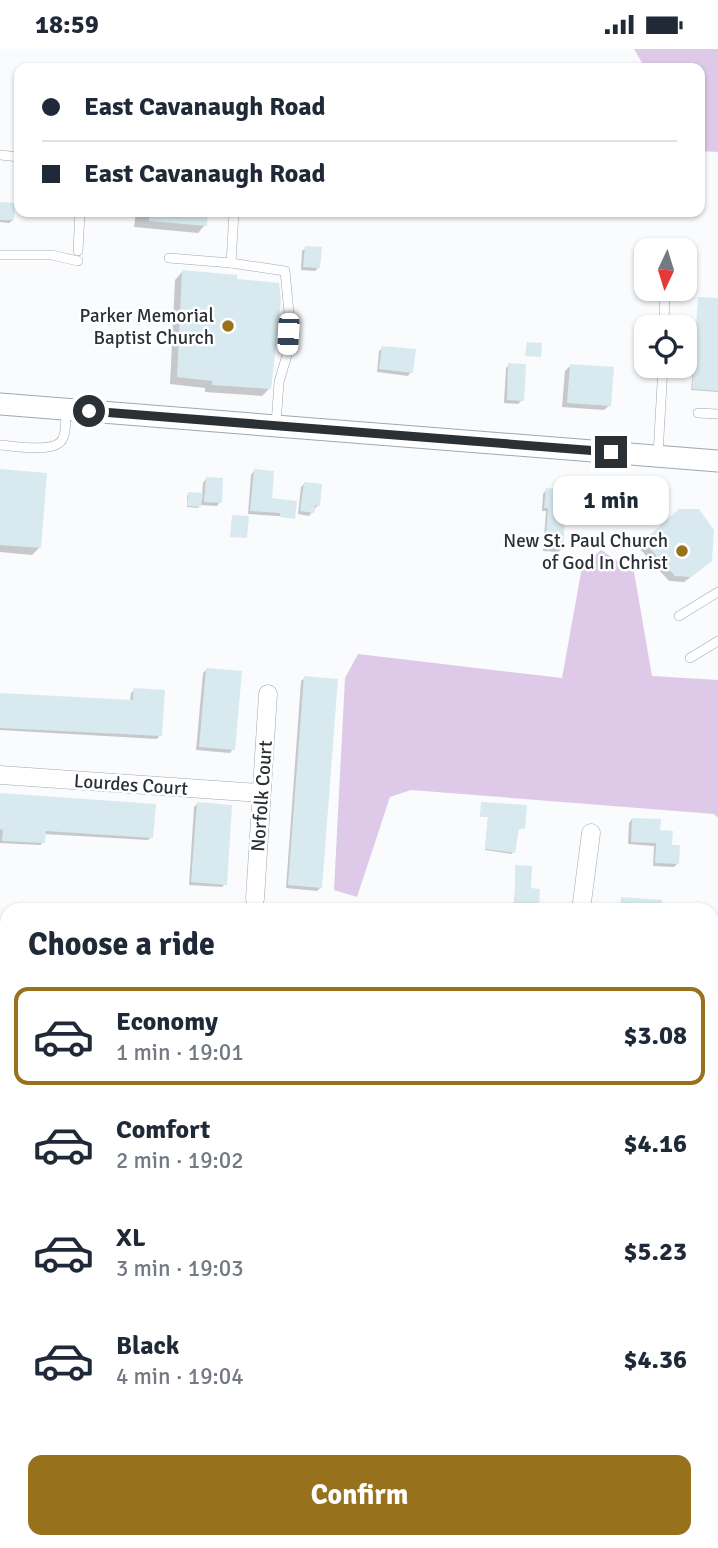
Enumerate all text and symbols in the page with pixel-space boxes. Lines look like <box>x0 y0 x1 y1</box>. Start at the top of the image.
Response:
text: 18:59 <box>35 9 99 41</box>
text: East Cavanaugh Road <box>84 91 326 123</box>
text: East Cavanaugh Road <box>84 158 326 190</box>
north arrow <box>634 238 696 301</box>
map controls <box>634 238 697 378</box>
place label: Parker Memorial Baptist Church <box>80 304 214 350</box>
car <box>277 312 300 356</box>
button: locate <box>634 315 697 378</box>
marker: Parker Memorial Baptist Church <box>220 318 236 334</box>
route start <box>73 395 105 427</box>
route end <box>595 436 627 468</box>
callout: 1 min <box>553 477 669 525</box>
text: 1 min <box>583 486 639 515</box>
place label: New St. Paul Church of God In Christ <box>503 529 668 575</box>
marker: New St. Paul Church of God In Christ <box>674 543 690 559</box>
street label: Norfolk Court <box>246 739 278 852</box>
street label: Lourdes Court <box>73 769 189 801</box>
text: Choose a ride <box>28 925 215 964</box>
icon: car <box>32 1005 95 1068</box>
text: Economy <box>116 1006 218 1038</box>
text: $3.08 <box>623 1020 687 1052</box>
text: 1 min · 19:01 <box>116 1038 244 1067</box>
icon: car <box>32 1113 95 1176</box>
text: Comfort <box>116 1114 210 1146</box>
text: $4.16 <box>623 1128 687 1160</box>
text: 2 min · 19:02 <box>116 1146 244 1175</box>
icon: car <box>32 1221 95 1284</box>
text: XL <box>116 1222 146 1254</box>
text: $5.23 <box>623 1236 687 1268</box>
text: 3 min · 19:03 <box>116 1254 244 1283</box>
icon: car <box>32 1329 95 1392</box>
text: Black <box>116 1330 179 1362</box>
text: $4.36 <box>623 1344 687 1376</box>
text: 4 min · 19:04 <box>116 1362 244 1391</box>
button: Confirm <box>28 1455 691 1535</box>

